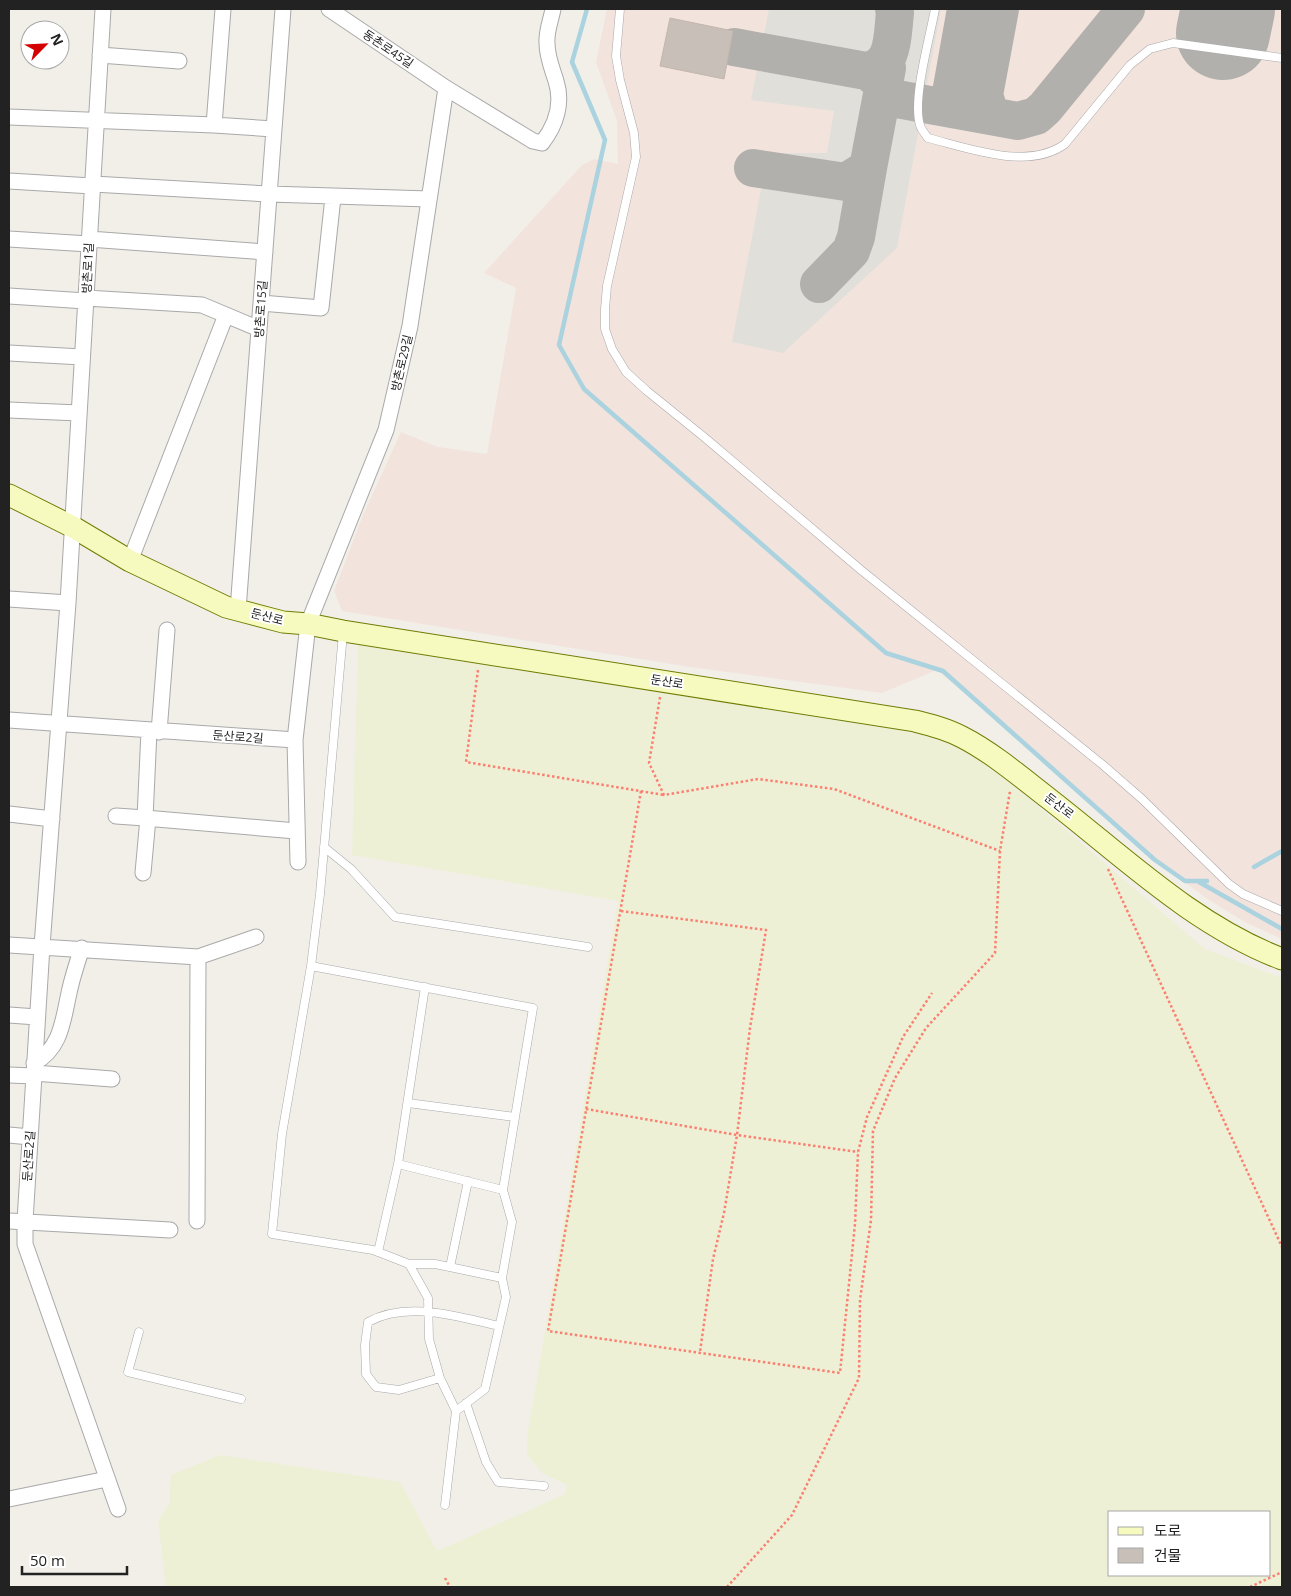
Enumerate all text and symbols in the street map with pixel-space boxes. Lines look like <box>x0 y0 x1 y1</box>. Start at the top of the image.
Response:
north arrow <box>20 20 70 70</box>
street label: 동촌로45길 <box>360 25 417 72</box>
text: N <box>46 30 68 49</box>
street label: 방촌로1길 <box>78 242 97 294</box>
street label: 방촌로15길 <box>250 279 271 338</box>
street label: 방촌로29길 <box>387 333 416 393</box>
street label: 둔산로 <box>249 604 285 629</box>
street label: 둔산로 <box>649 671 685 692</box>
street label: 둔산로2길 <box>212 726 264 747</box>
street label: 둔산로 <box>1041 789 1078 823</box>
street label: 둔산로2길 <box>18 1130 39 1182</box>
legend <box>1108 1511 1271 1576</box>
text: 도로 <box>1154 1520 1182 1540</box>
scale bar <box>22 1544 128 1576</box>
text: 건물 <box>1154 1545 1182 1565</box>
text: 50 m <box>30 1550 65 1570</box>

